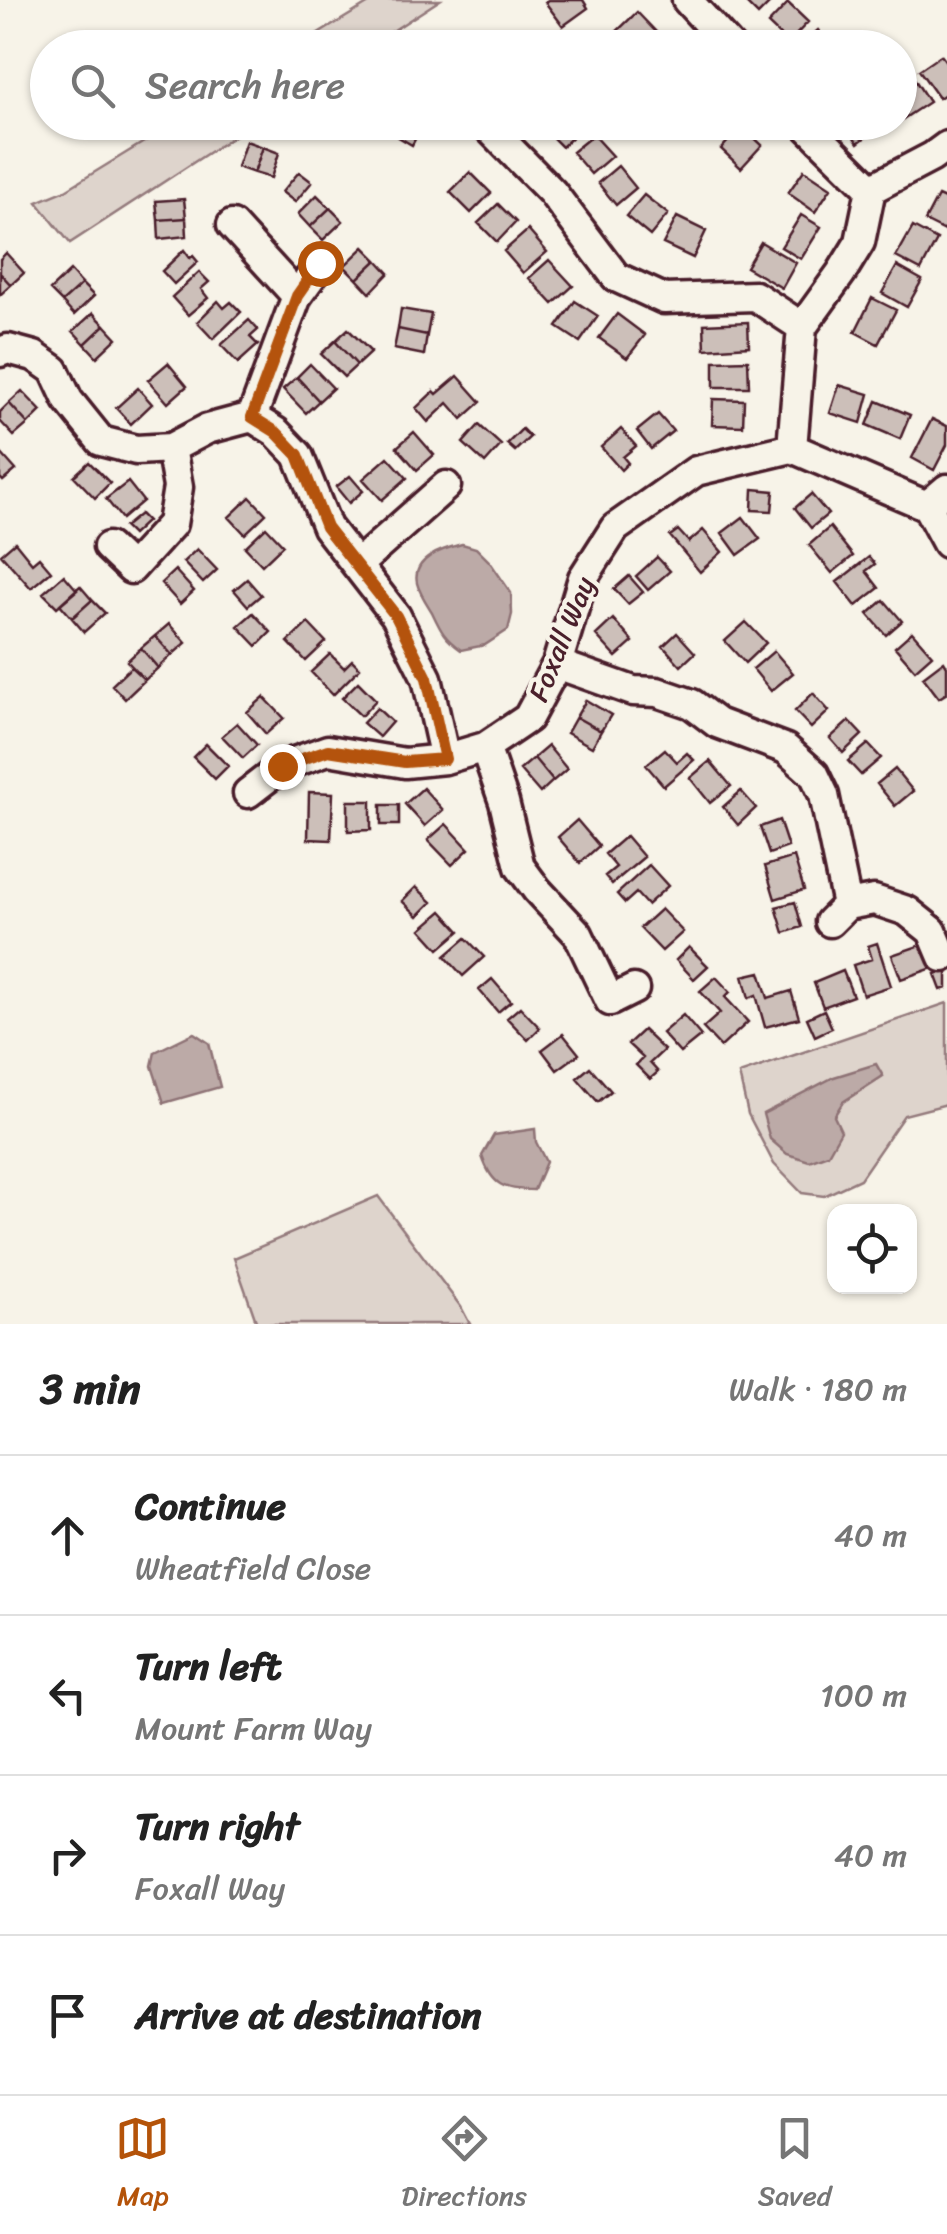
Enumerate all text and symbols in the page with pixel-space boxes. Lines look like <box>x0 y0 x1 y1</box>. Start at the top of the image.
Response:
search box <box>30 30 917 140</box>
text: Search here <box>145 52 345 119</box>
icon: search <box>65 58 120 113</box>
route start <box>298 241 344 287</box>
street label: Foxall Way <box>514 569 609 709</box>
route end <box>260 744 306 790</box>
map controls <box>827 1204 917 1294</box>
button: locate <box>827 1204 917 1294</box>
text: 3 min <box>40 1352 140 1426</box>
text: Walk · 180 m <box>729 1361 907 1418</box>
text: Continue <box>135 1473 286 1540</box>
text: 40 m <box>834 1507 907 1564</box>
icon: ahead <box>40 1508 95 1563</box>
text: Wheatfield Close <box>135 1540 371 1597</box>
text: Turn left <box>135 1633 281 1700</box>
text: 100 m <box>820 1667 907 1724</box>
icon: left <box>40 1668 95 1723</box>
text: Mount Farm Way <box>135 1700 372 1757</box>
text: Turn right <box>135 1793 300 1860</box>
text: 40 m <box>834 1827 907 1884</box>
icon: right <box>40 1828 95 1883</box>
text: Foxall Way <box>135 1860 285 1917</box>
text: Arrive at destination <box>135 1982 482 2049</box>
icon: arrive <box>40 1988 95 2043</box>
tab: Map <box>115 2111 170 2220</box>
tab: Directions <box>401 2111 527 2220</box>
tab: Saved <box>758 2111 832 2220</box>

